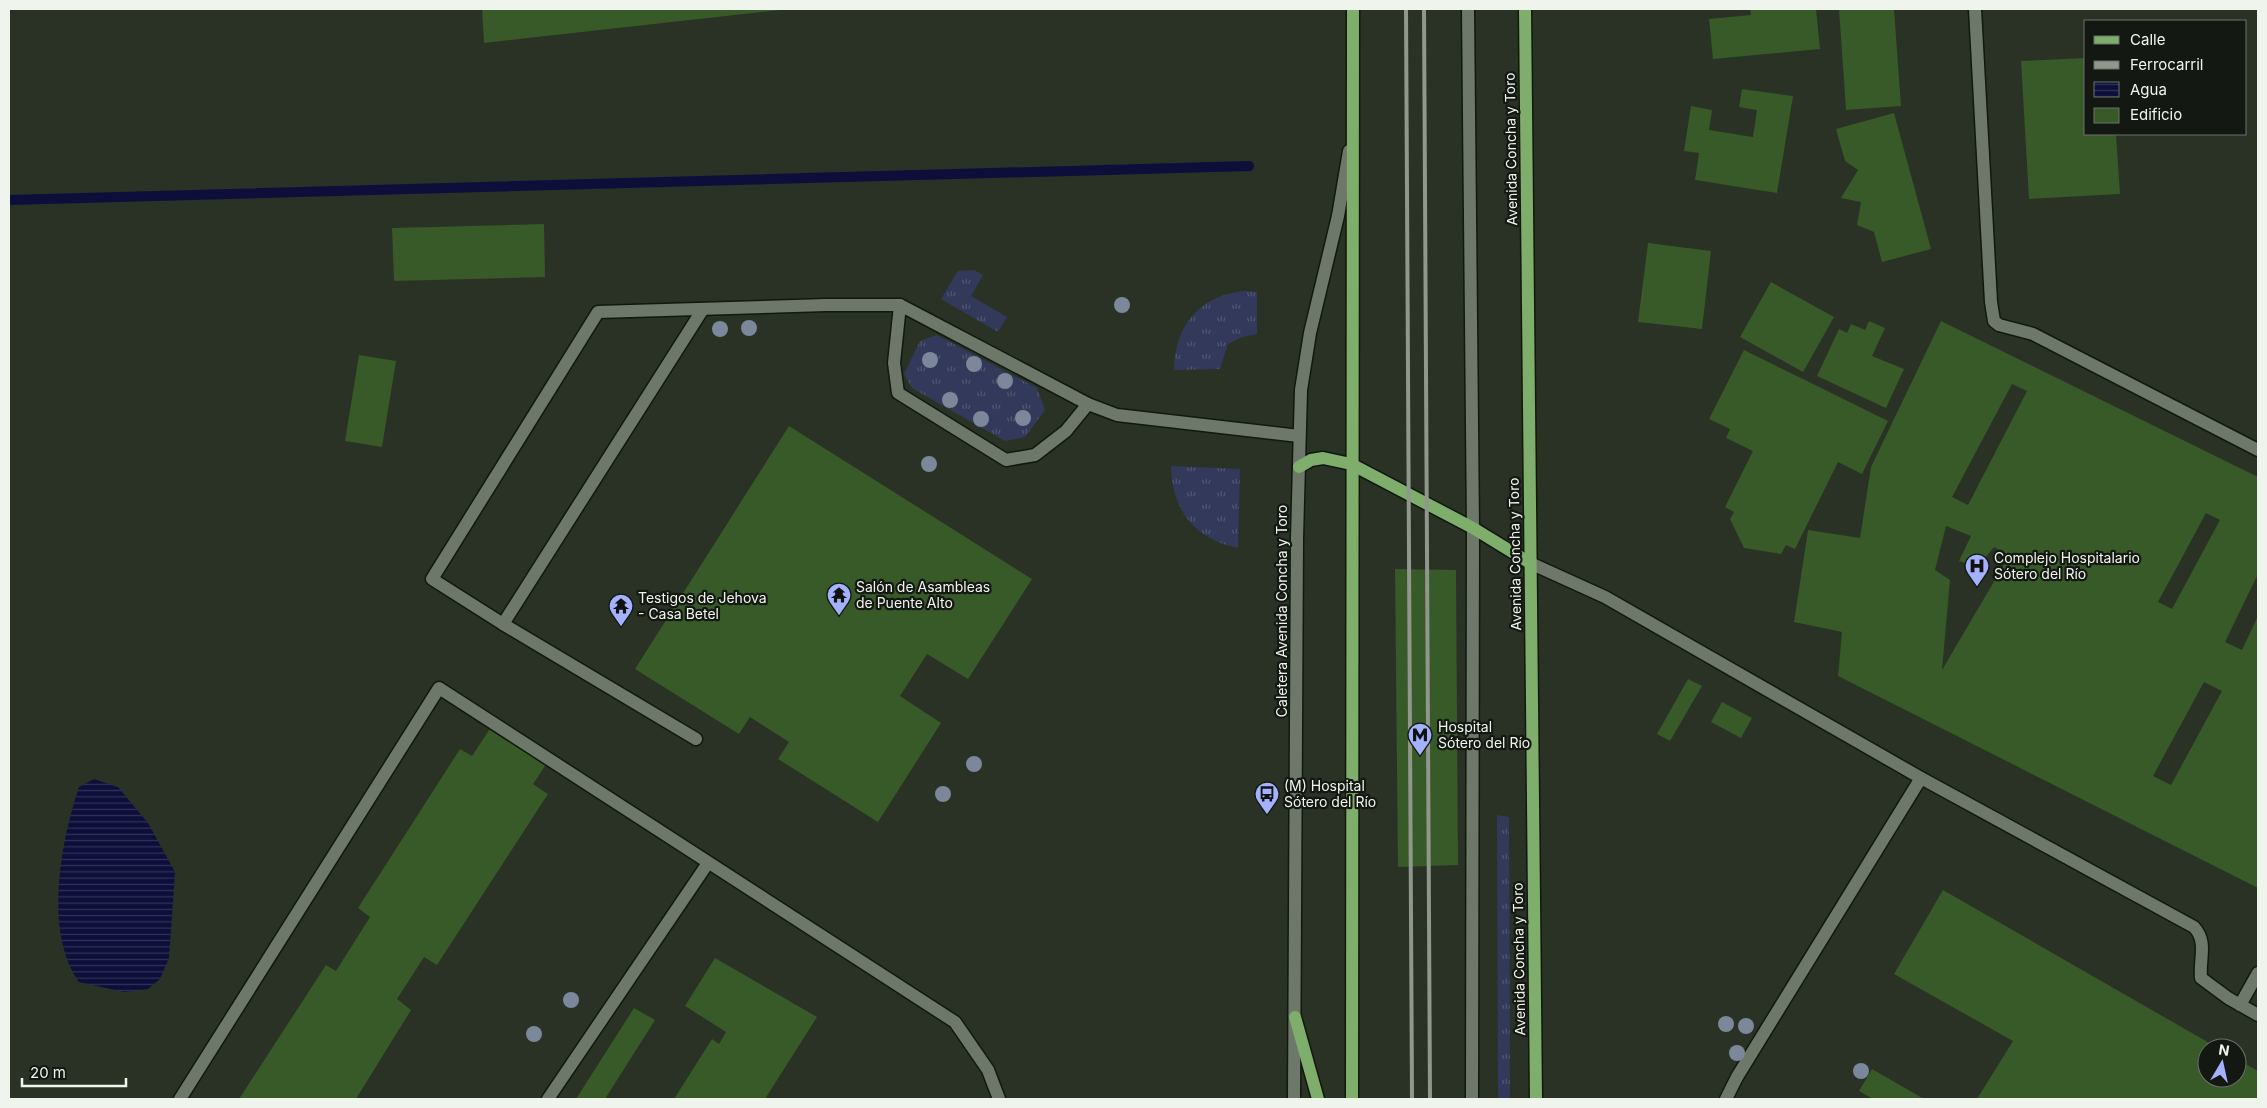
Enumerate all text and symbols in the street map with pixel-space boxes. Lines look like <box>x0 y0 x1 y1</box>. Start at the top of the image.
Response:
legend <box>2084 20 2247 135</box>
text: Calle <box>2130 30 2165 49</box>
text: Ferrocarril <box>2130 55 2203 74</box>
street label: Avenida Concha y Toro <box>1501 72 1520 226</box>
text: Agua <box>2130 80 2167 99</box>
text: Edificio <box>2130 105 2182 124</box>
street label: Avenida Concha y Toro <box>1505 477 1524 631</box>
street label: Caletera Avenida Concha y Toro <box>1273 505 1290 717</box>
place label: Complejo Hospitalario Sótero del Río <box>1994 549 2140 582</box>
hospital icon: Complejo Hospitalario Sótero del Río <box>1964 553 1990 587</box>
place label: Salón de Asambleas de Puente Alto <box>856 578 990 611</box>
temple icon: Salón de Asambleas de Puente Alto <box>826 582 852 616</box>
place label: Testigos de Jehova - Casa Betel <box>638 589 767 622</box>
temple icon: Testigos de Jehova - Casa Betel <box>608 593 634 627</box>
place label: Hospital Sótero del Río <box>1438 718 1530 751</box>
metro station icon: Hospital Sótero del Río <box>1407 722 1433 756</box>
place label: (M) Hospital Sótero del Río <box>1284 777 1376 810</box>
bus stop icon: (M) Hospital Sótero del Río <box>1254 781 1280 815</box>
street label: Avenida Concha y Toro <box>1509 882 1528 1036</box>
north arrow <box>2197 1038 2247 1088</box>
text: N <box>2218 1040 2231 1059</box>
scale bar <box>22 1056 126 1088</box>
text: 20 m <box>30 1063 66 1082</box>

